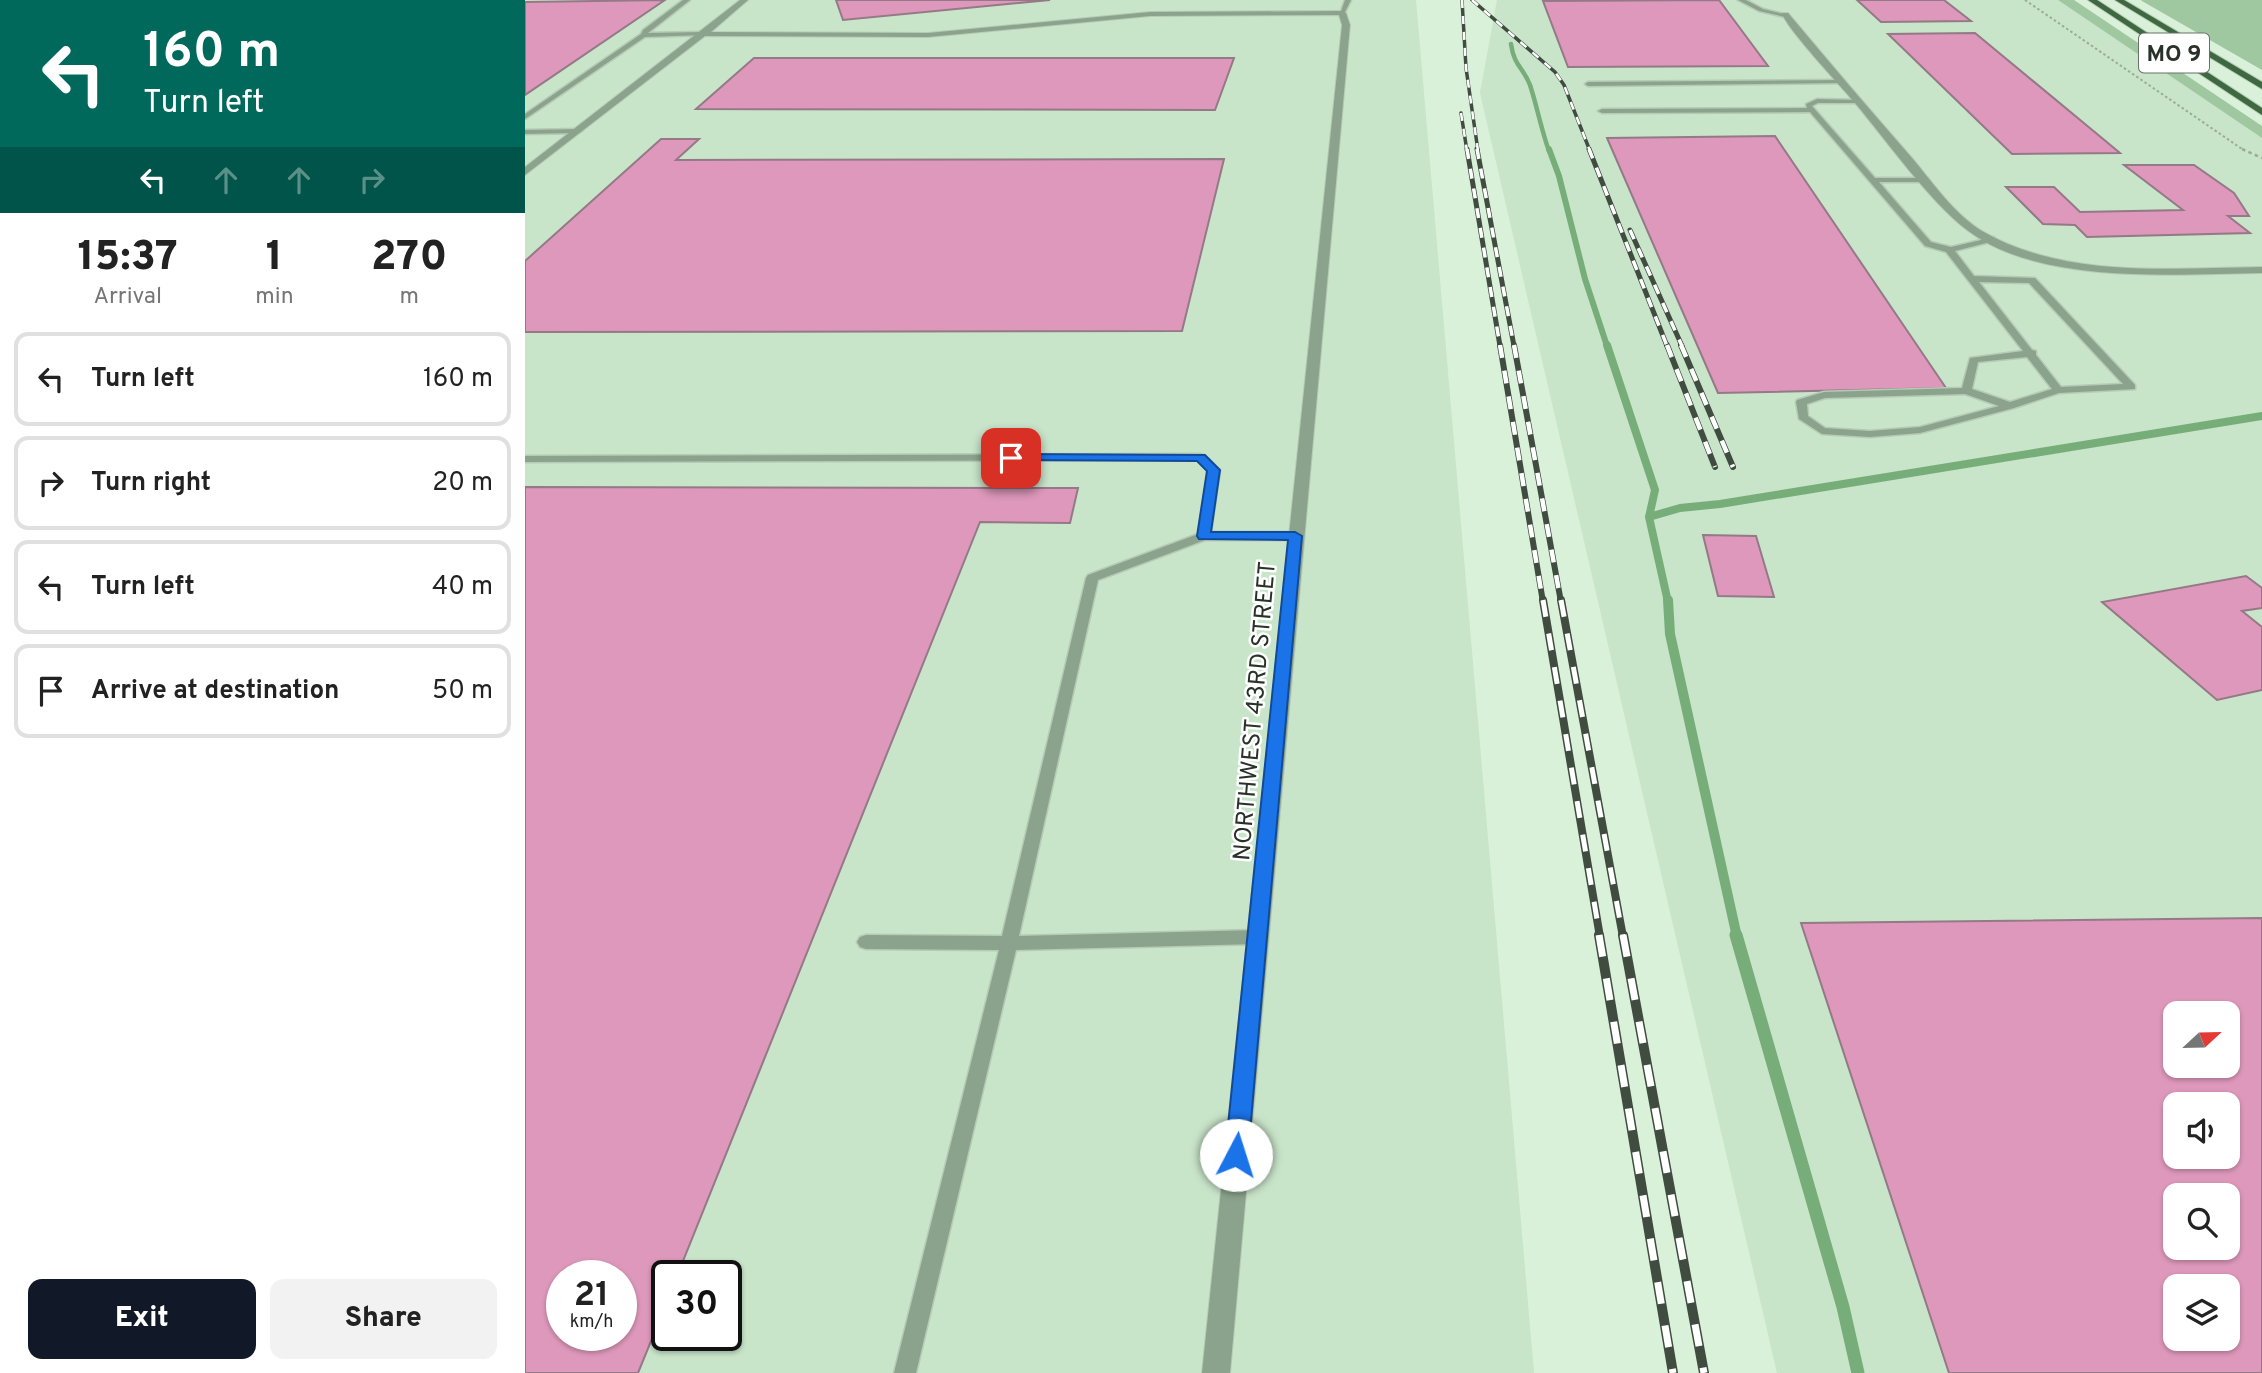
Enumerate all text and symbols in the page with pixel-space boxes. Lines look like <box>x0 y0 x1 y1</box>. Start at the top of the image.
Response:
text: 160 m <box>143 23 280 85</box>
icon: left <box>28 28 119 119</box>
road number: MO 9 <box>2139 34 2209 72</box>
text: Turn left <box>143 84 264 124</box>
icon: left <box>134 161 172 199</box>
icon: ahead <box>207 161 245 199</box>
icon: ahead <box>280 161 318 199</box>
icon: right <box>353 161 391 199</box>
text: 15:37 <box>78 232 178 285</box>
text: 1 <box>266 232 283 285</box>
text: 270 <box>371 232 447 285</box>
text: Arrival <box>93 283 162 312</box>
text: min <box>255 283 294 312</box>
text: m <box>400 283 419 312</box>
icon: left <box>32 360 70 398</box>
text: Turn left <box>91 363 195 396</box>
text: 160 m <box>423 363 493 396</box>
pin <box>981 428 1041 488</box>
icon: arrive <box>992 439 1030 477</box>
icon: right <box>32 464 70 502</box>
text: Turn right <box>91 467 211 500</box>
text: 20 m <box>432 467 493 500</box>
street label: NORTHWEST 43RD STREET <box>1228 560 1284 862</box>
icon: left <box>32 568 70 606</box>
text: Turn left <box>91 571 195 604</box>
text: 40 m <box>432 571 493 604</box>
icon: arrive <box>32 672 70 710</box>
text: Arrive at destination <box>91 675 339 708</box>
text: 50 m <box>432 675 493 708</box>
north arrow <box>2163 1001 2240 1078</box>
map controls <box>2163 1001 2240 1351</box>
button: sound <box>2163 1092 2240 1169</box>
position arrow <box>1199 1118 1273 1192</box>
button: search <box>2163 1183 2240 1260</box>
speed limit sign: 30 <box>651 1260 742 1351</box>
text: 21 <box>574 1274 609 1318</box>
button: layers <box>2163 1274 2240 1351</box>
button: Exit <box>28 1279 256 1359</box>
button: Share <box>270 1279 497 1359</box>
text: km/h <box>570 1311 613 1334</box>

